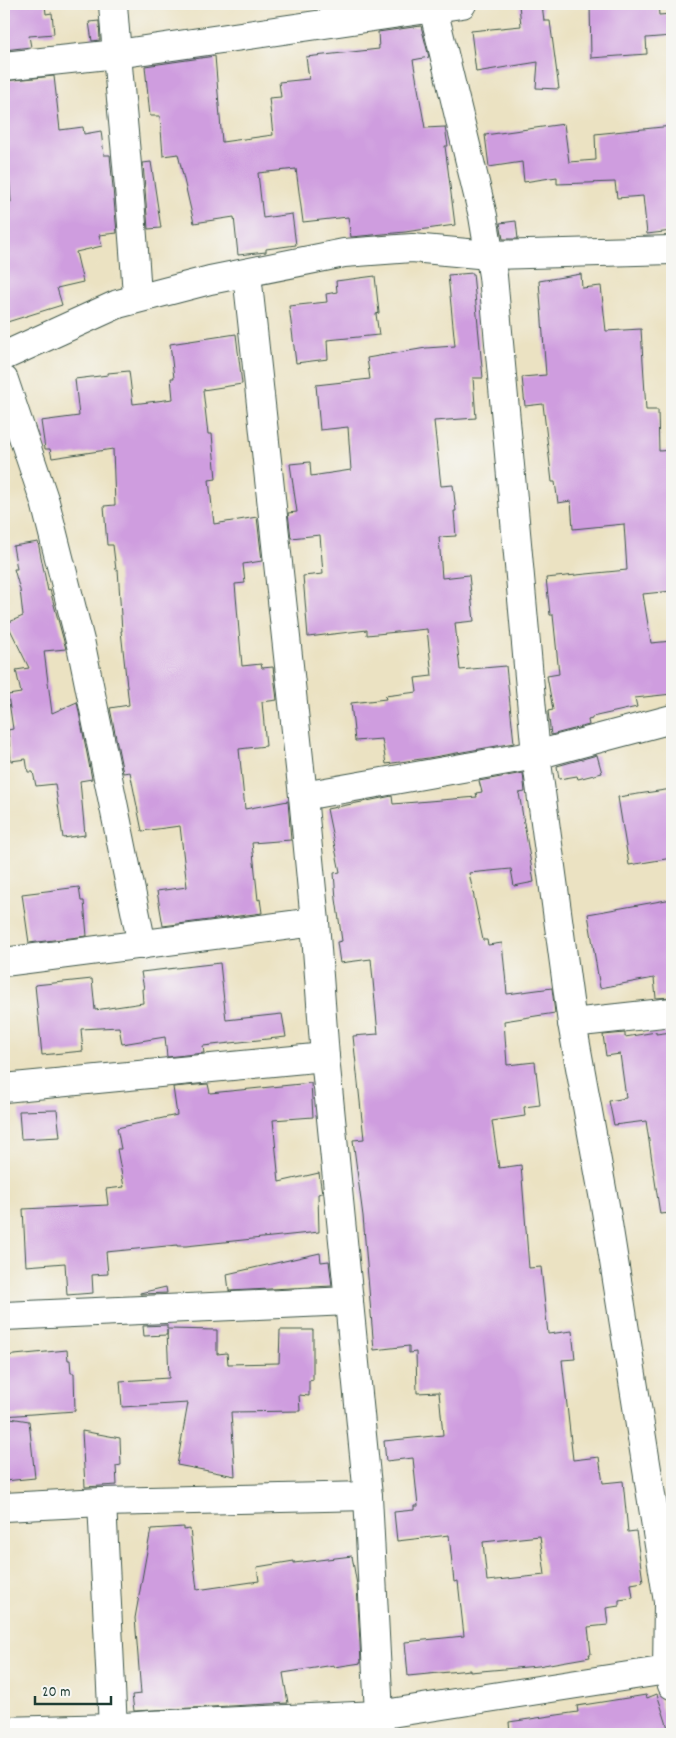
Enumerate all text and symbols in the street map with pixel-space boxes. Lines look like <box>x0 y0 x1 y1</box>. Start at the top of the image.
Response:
scale bar <box>35 1673 111 1705</box>
text: 20 m <box>42 1682 70 1704</box>

